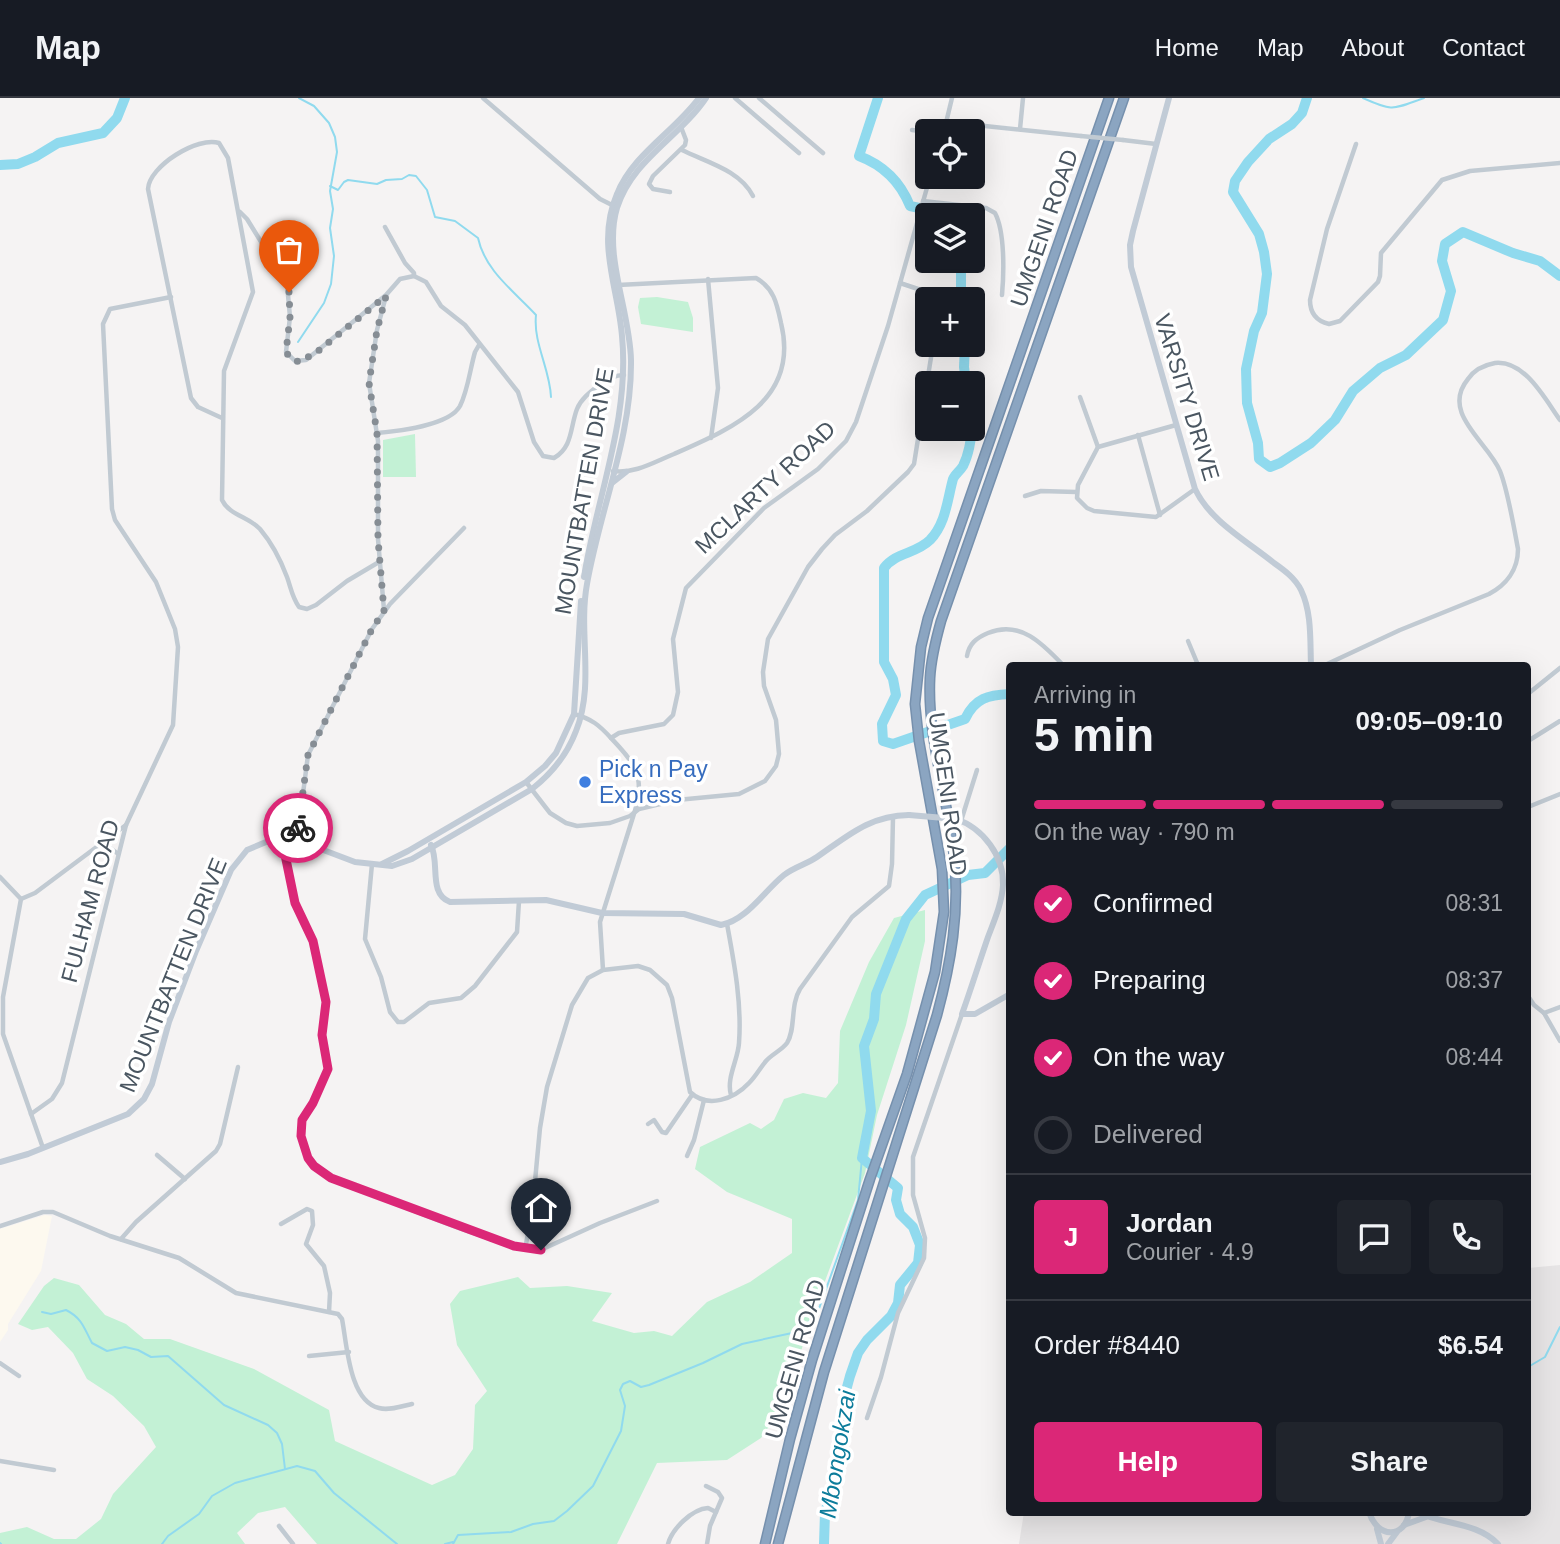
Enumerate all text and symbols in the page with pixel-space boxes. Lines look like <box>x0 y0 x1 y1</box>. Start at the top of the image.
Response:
text: Map <box>35 29 101 66</box>
text: Home <box>1155 34 1219 61</box>
text: Map <box>1257 34 1304 61</box>
text: About <box>1342 34 1404 61</box>
text: Contact <box>1442 34 1525 61</box>
map controls <box>915 119 985 441</box>
button: locate <box>915 119 985 189</box>
street label: UMGENI ROAD <box>1005 146 1083 310</box>
button: layers <box>915 203 985 273</box>
pin <box>259 220 319 292</box>
icon: bag <box>270 231 308 269</box>
button: + <box>915 287 985 357</box>
street label: VARSITY DRIVE <box>1149 310 1225 484</box>
street label: MOUNTBATTEN DRIVE <box>549 366 619 616</box>
button: − <box>915 371 985 441</box>
street label: MCLARTY ROAD <box>690 415 840 559</box>
text: Arriving in <box>1034 682 1136 708</box>
text: 09:05–09:10 <box>1356 706 1503 736</box>
text: 5 min <box>1034 709 1154 761</box>
street label: UMGENI ROAD <box>924 711 972 877</box>
place label: Pick n Pay Express <box>599 756 708 808</box>
marker: Pick n Pay Express <box>577 774 593 790</box>
courier <box>263 793 333 863</box>
icon: bike <box>279 809 317 847</box>
street label: FULHAM ROAD <box>56 817 124 985</box>
text: On the way · 790 m <box>1034 819 1235 845</box>
street label: MOUNTBATTEN DRIVE <box>114 854 232 1096</box>
icon: check <box>1034 885 1072 923</box>
text: Confirmed <box>1093 888 1213 918</box>
text: 08:31 <box>1445 890 1503 916</box>
icon: check <box>1034 962 1072 1000</box>
text: Preparing <box>1093 965 1206 995</box>
text: 08:37 <box>1445 967 1503 993</box>
icon: check <box>1034 1039 1072 1077</box>
text: On the way <box>1093 1042 1225 1072</box>
text: 08:44 <box>1445 1044 1503 1070</box>
text: Delivered <box>1093 1119 1203 1149</box>
pin <box>511 1178 571 1250</box>
icon: home <box>522 1189 560 1227</box>
button: chat <box>1337 1200 1411 1274</box>
button: phone <box>1429 1200 1503 1274</box>
text: Jordan <box>1126 1208 1213 1238</box>
text: J <box>1064 1222 1078 1252</box>
text: Courier · 4.9 <box>1126 1239 1254 1265</box>
street label: UMGENI ROAD <box>760 1276 830 1442</box>
text: Order #8440 <box>1034 1330 1180 1360</box>
text: $6.54 <box>1438 1330 1503 1360</box>
water label: Mbongokzai <box>814 1387 861 1520</box>
button: Help <box>1034 1422 1262 1502</box>
button: Share <box>1276 1422 1503 1502</box>

